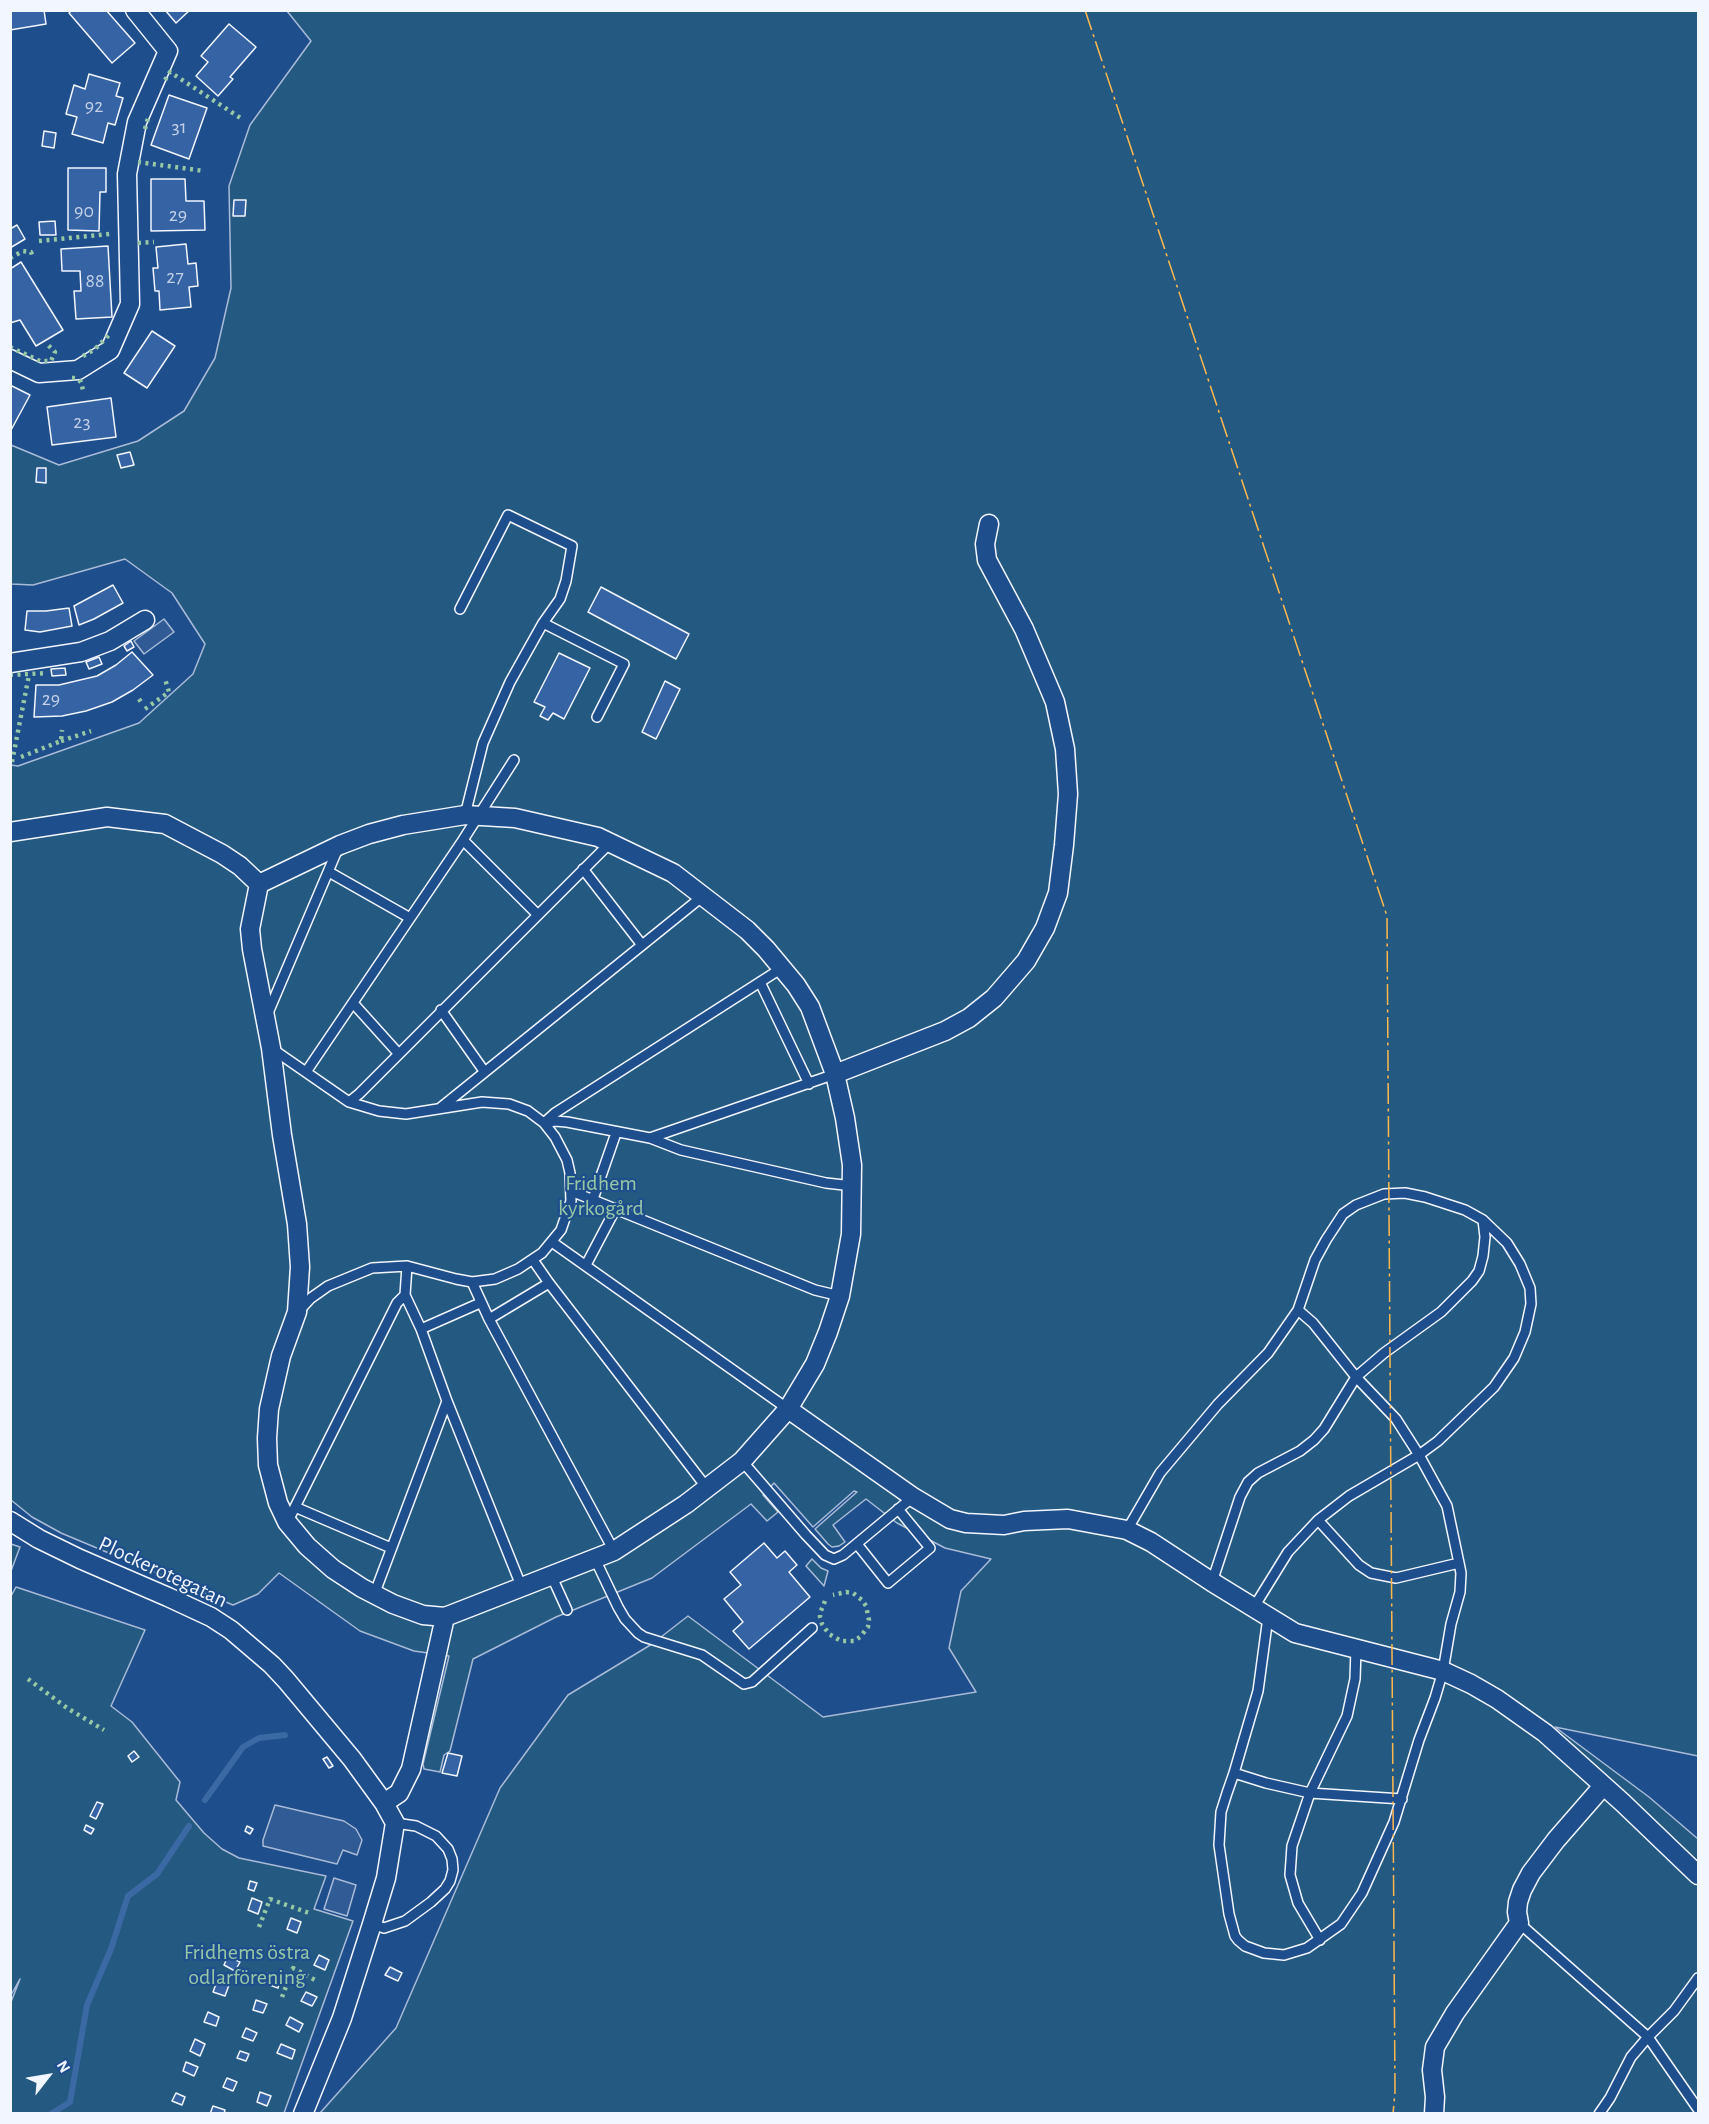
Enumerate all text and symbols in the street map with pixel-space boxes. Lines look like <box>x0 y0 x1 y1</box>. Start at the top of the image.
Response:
house number: 92 <box>85 94 103 118</box>
house number: 31 <box>171 115 187 139</box>
house number: 90 <box>74 199 94 223</box>
house number: 29 <box>169 203 187 227</box>
house number: 27 <box>166 265 184 289</box>
house number: 88 <box>86 269 104 293</box>
house number: 23 <box>73 410 91 434</box>
house number: 29 <box>42 687 60 711</box>
park label: Fridhem kyrkogård <box>558 1170 644 1222</box>
street label: Plockerotegatan <box>94 1531 232 1613</box>
park label: Fridhems östra odlarförening <box>184 1939 310 1990</box>
north arrow <box>18 2046 78 2106</box>
text: N <box>54 2058 73 2076</box>

